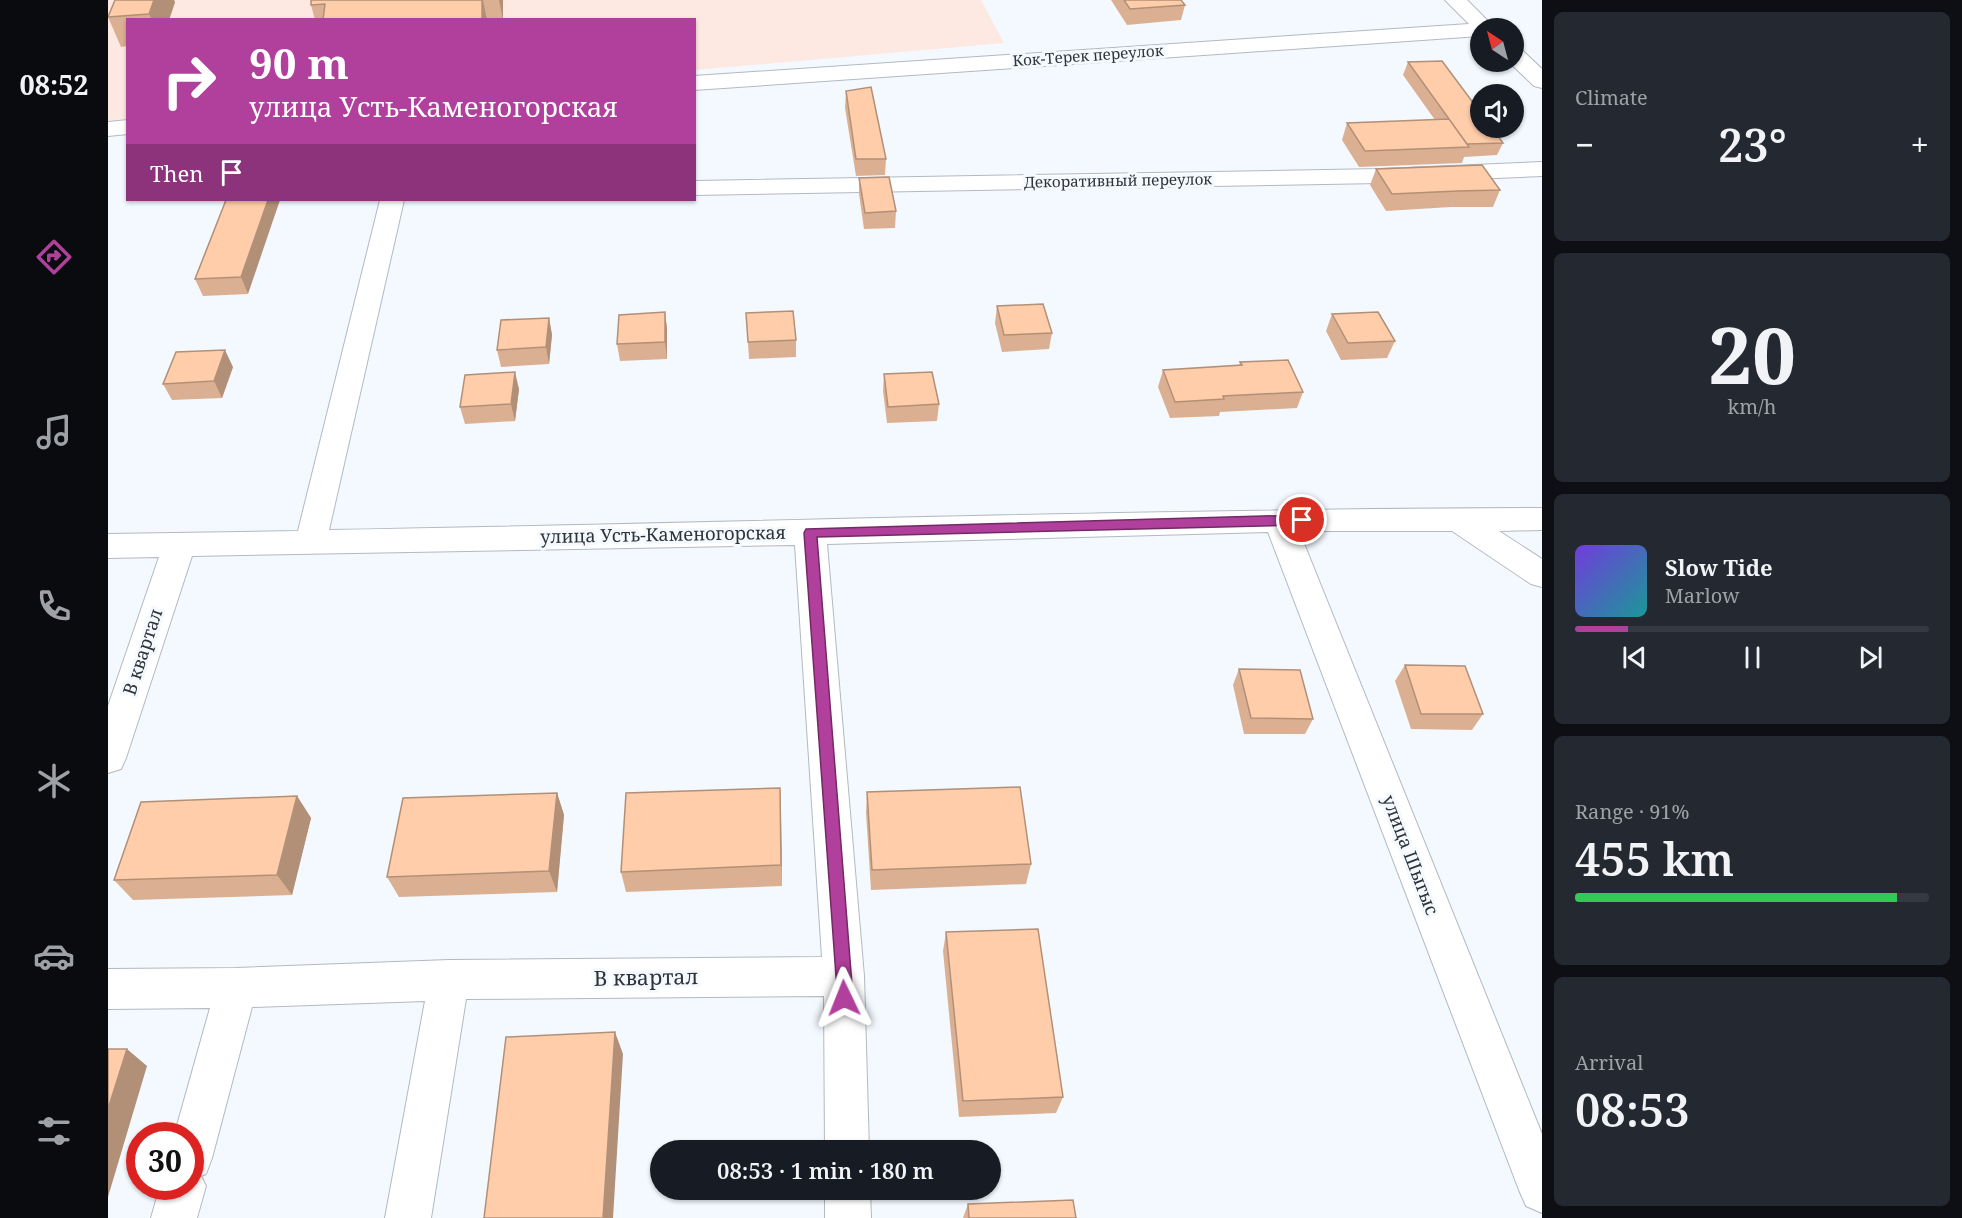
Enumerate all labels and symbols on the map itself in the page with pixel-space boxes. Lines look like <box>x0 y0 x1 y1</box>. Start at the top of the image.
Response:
north arrow <box>1470 18 1524 72</box>
street label: Кок-Терек переулок <box>1012 40 1164 70</box>
street label: Декоративный переулок <box>1024 168 1212 192</box>
pin <box>1276 494 1327 545</box>
street label: улица Усть-Каменогорская <box>540 520 786 548</box>
street label: В квартал <box>117 605 167 698</box>
street label: улица Шыгыс <box>1377 791 1445 918</box>
street label: В квартал <box>593 962 699 992</box>
position arrow <box>812 966 876 1030</box>
speed limit sign: 30 <box>126 1122 204 1200</box>

